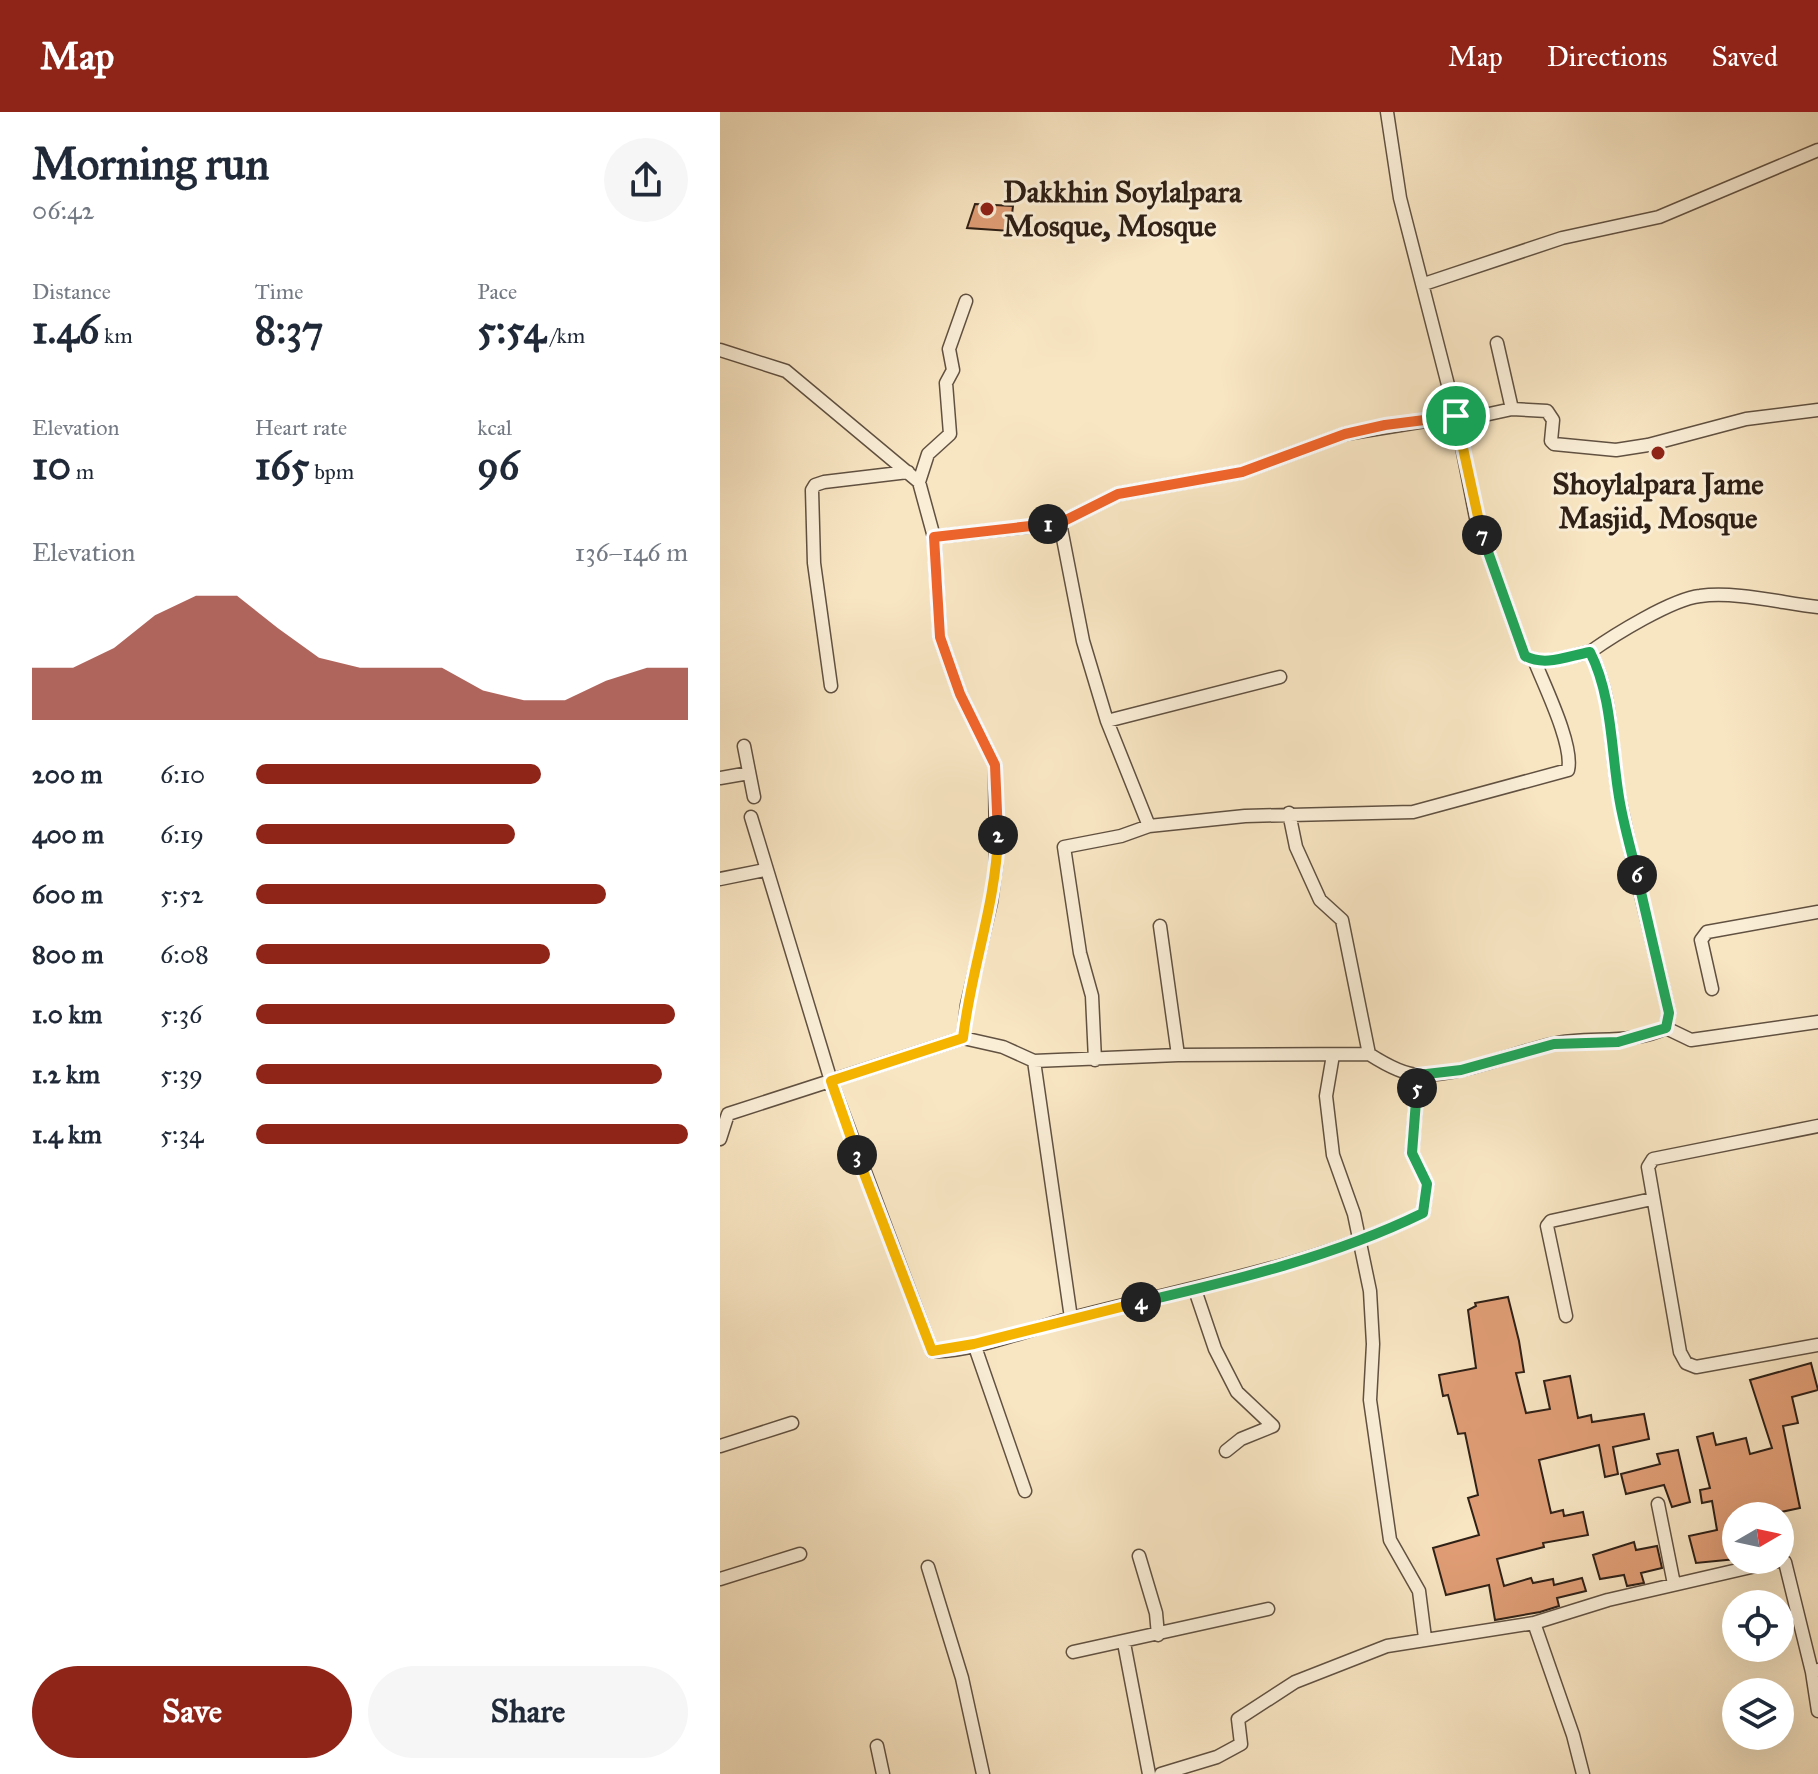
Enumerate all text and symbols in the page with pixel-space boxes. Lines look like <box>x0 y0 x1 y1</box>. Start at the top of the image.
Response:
text: Map <box>40 33 114 79</box>
text: Map <box>1448 39 1503 74</box>
text: Directions <box>1547 39 1668 74</box>
text: Saved <box>1712 39 1778 74</box>
text: Morning run <box>32 137 269 191</box>
button: share <box>604 138 688 222</box>
place label: Dakkhin Soylalpara Mosque, Mosque <box>1003 174 1243 244</box>
text: 06:42 <box>32 194 94 226</box>
marker: Dakkhin Soylalpara Mosque, Mosque <box>978 200 996 218</box>
text: Distance <box>32 278 111 305</box>
text: Time <box>255 278 303 305</box>
text: Pace <box>477 278 517 305</box>
text: 1.46 <box>32 305 99 354</box>
text: 8:37 <box>255 305 323 354</box>
text: 5:54 <box>477 305 546 354</box>
text: km <box>99 322 133 349</box>
text: /km <box>546 322 585 349</box>
pin <box>1422 382 1490 450</box>
icon: arrive <box>1434 394 1478 438</box>
text: Elevation <box>32 414 119 441</box>
text: Heart rate <box>255 414 347 441</box>
text: kcal <box>477 414 512 441</box>
text: 10 <box>32 441 71 490</box>
text: 165 <box>255 441 309 490</box>
text: 96 <box>477 441 519 490</box>
marker: Shoylalpara Jame Masjid, Mosque <box>1649 444 1667 462</box>
text: m <box>71 458 94 485</box>
text: bpm <box>309 458 354 485</box>
place label: Shoylalpara Jame Masjid, Mosque <box>1552 466 1764 536</box>
pin: 1 <box>1028 504 1068 544</box>
text: 1 <box>1044 510 1052 537</box>
pin: 7 <box>1462 515 1502 555</box>
text: 7 <box>1476 521 1488 548</box>
text: Elevation <box>32 536 135 568</box>
text: 136–146 m <box>575 536 688 568</box>
text: 200 m <box>32 758 103 790</box>
text: 6:10 <box>160 758 205 790</box>
pin: 2 <box>978 815 1018 855</box>
text: 400 m <box>32 818 104 850</box>
text: 6:19 <box>160 818 204 850</box>
text: 2 <box>993 821 1003 848</box>
pin: 6 <box>1617 855 1657 895</box>
text: 6 <box>1631 861 1643 888</box>
text: 600 m <box>32 878 103 910</box>
text: 5:52 <box>160 878 204 910</box>
text: 800 m <box>32 938 104 970</box>
text: 6:08 <box>160 938 209 970</box>
text: 1.0 km <box>32 998 102 1030</box>
text: 5:36 <box>160 998 202 1030</box>
text: 1.2 km <box>32 1058 100 1090</box>
text: 5:39 <box>160 1058 203 1090</box>
pin: 5 <box>1397 1068 1437 1108</box>
text: 5 <box>1412 1074 1422 1101</box>
text: 1.4 km <box>32 1118 102 1150</box>
text: 5:34 <box>160 1118 204 1150</box>
pin: 3 <box>837 1135 877 1175</box>
text: 3 <box>853 1141 861 1168</box>
pin: 4 <box>1121 1282 1161 1322</box>
text: 4 <box>1135 1288 1147 1315</box>
north arrow <box>1722 1502 1794 1574</box>
map controls <box>1722 1502 1794 1750</box>
button: locate <box>1722 1590 1794 1662</box>
button: Save <box>32 1666 352 1758</box>
button: Share <box>368 1666 688 1758</box>
button: layers <box>1722 1678 1794 1750</box>

